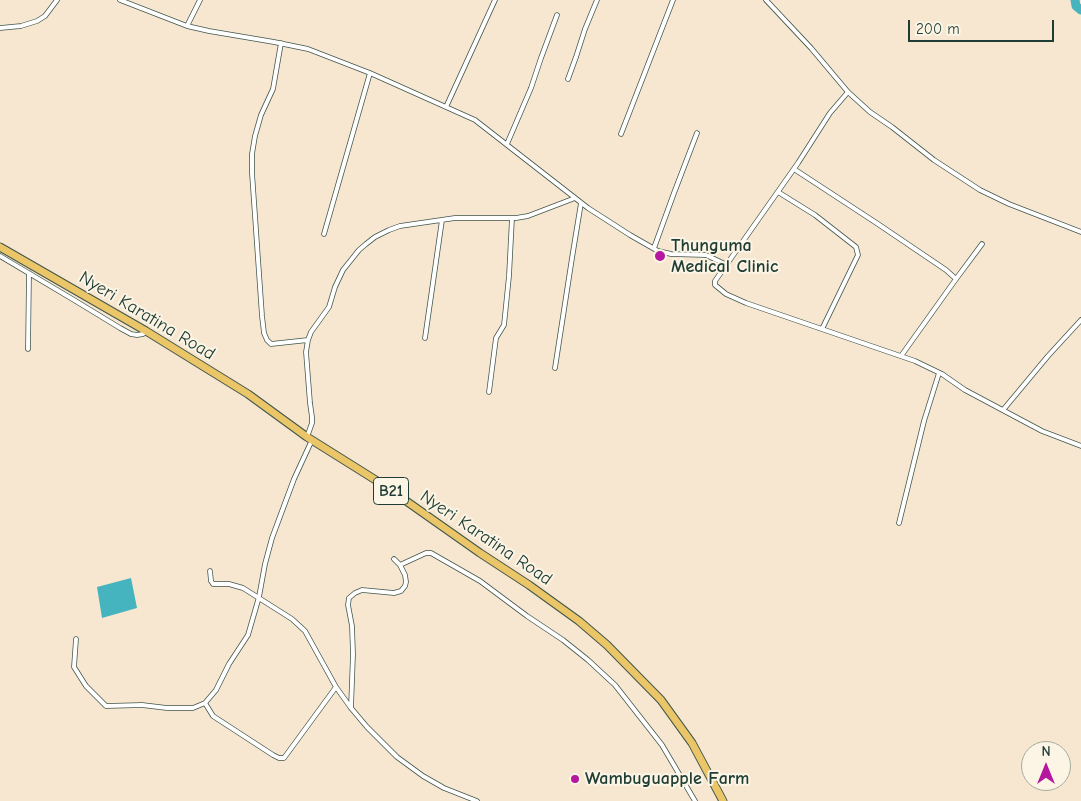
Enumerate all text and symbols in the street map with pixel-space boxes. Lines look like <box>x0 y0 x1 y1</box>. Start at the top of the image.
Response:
scale bar <box>911 10 1057 42</box>
text: 200 m <box>916 20 960 38</box>
place label: Thunguma Medical Clinic <box>671 235 778 278</box>
marker: Thunguma Medical Clinic <box>653 249 667 263</box>
street label: Nyeri Karatina Road <box>75 267 219 365</box>
road number: B21 <box>374 478 408 504</box>
street label: Nyeri Karatina Road <box>416 486 556 590</box>
north arrow <box>1021 741 1071 791</box>
text: N <box>1041 743 1051 760</box>
place label: Wambuguapple Farm <box>585 768 749 790</box>
marker: Wambuguapple Farm <box>569 773 581 785</box>

